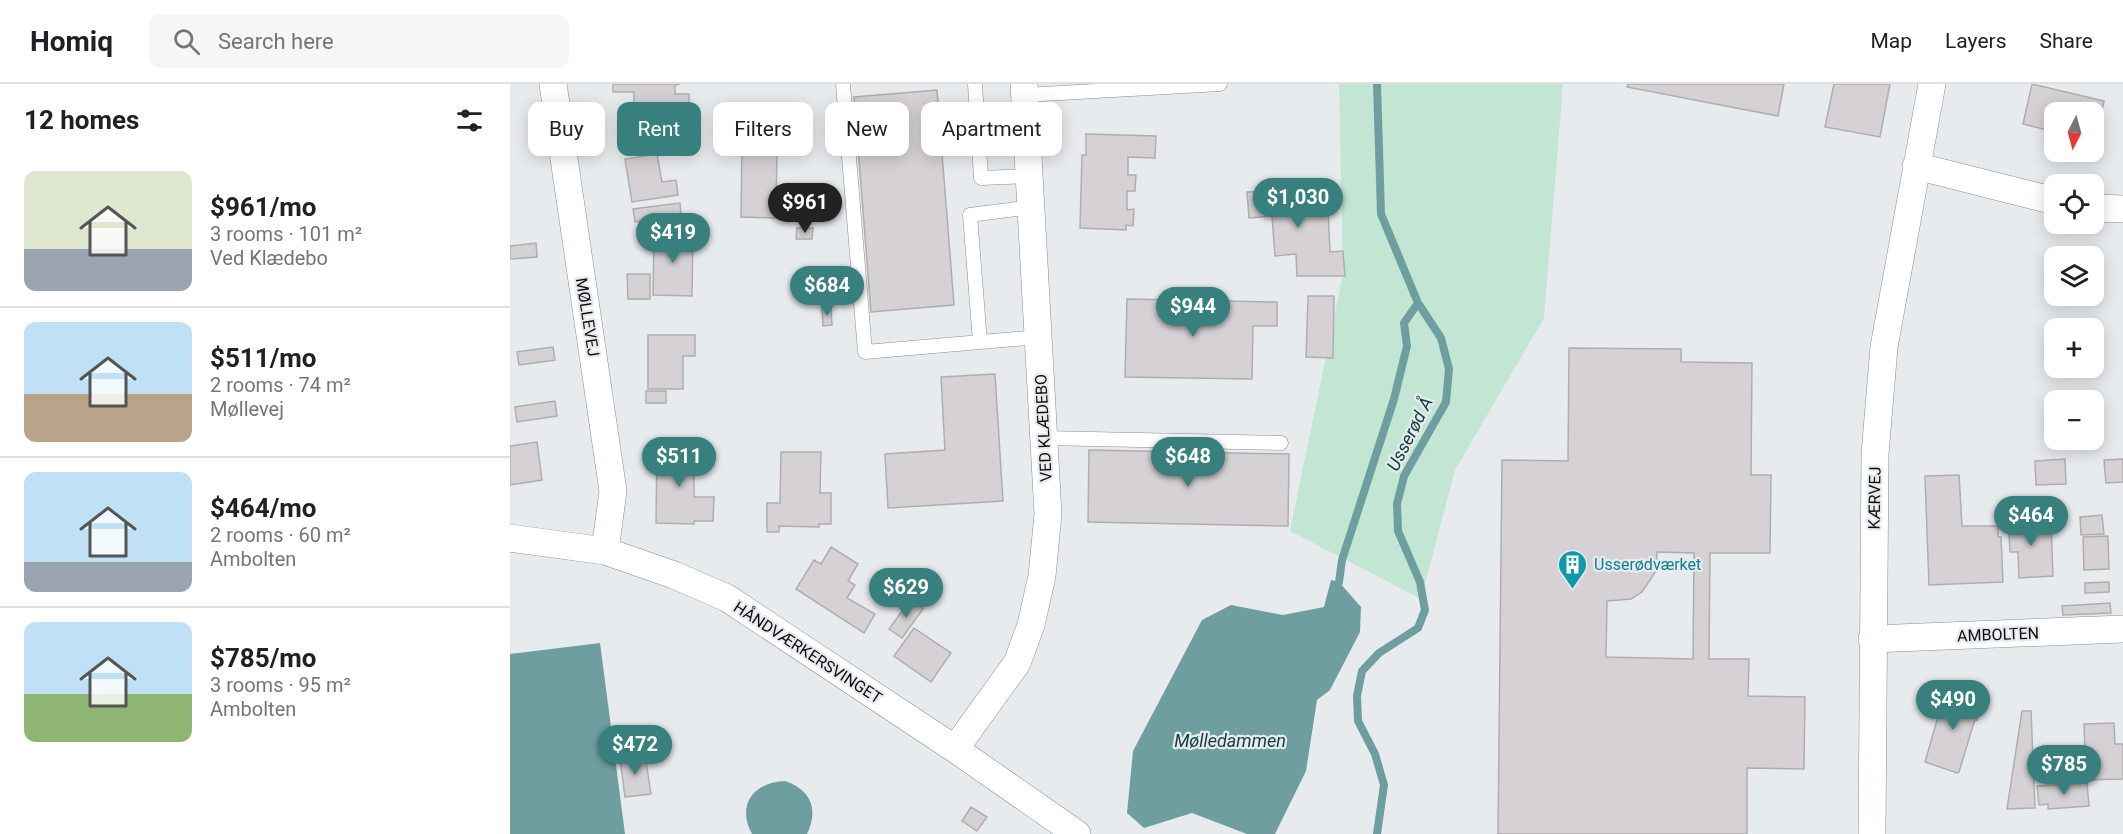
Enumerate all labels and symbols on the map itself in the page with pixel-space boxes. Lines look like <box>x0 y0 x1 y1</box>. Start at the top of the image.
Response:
north arrow <box>2044 102 2104 162</box>
pin: $1,030 <box>1249 178 1347 229</box>
pin: $961 <box>769 183 841 234</box>
pin: $419 <box>637 213 709 264</box>
pin: $684 <box>791 266 863 317</box>
street label: MØLLEVEJ <box>572 276 603 358</box>
pin: $944 <box>1157 287 1229 338</box>
street label: VED KLÆDEBO <box>1031 374 1056 482</box>
water label: Usserød Å <box>1381 393 1437 474</box>
pin: $511 <box>643 437 715 488</box>
pin: $648 <box>1152 437 1224 488</box>
street label: KÆRVEJ <box>1864 466 1885 530</box>
pin: $464 <box>1995 496 2067 547</box>
building icon: Usserødværket <box>1557 548 1589 590</box>
place label: Usserødværket <box>1594 555 1701 574</box>
pin: $629 <box>870 568 942 619</box>
street label: HÅNDVÆRKERSVINGET <box>730 597 886 708</box>
street label: AMBOLTEN <box>1957 624 2039 645</box>
pin: $490 <box>1917 680 1989 731</box>
pin: $472 <box>599 725 671 776</box>
water label: Mølledammen <box>1174 730 1286 751</box>
pin: $785 <box>2028 745 2100 796</box>

